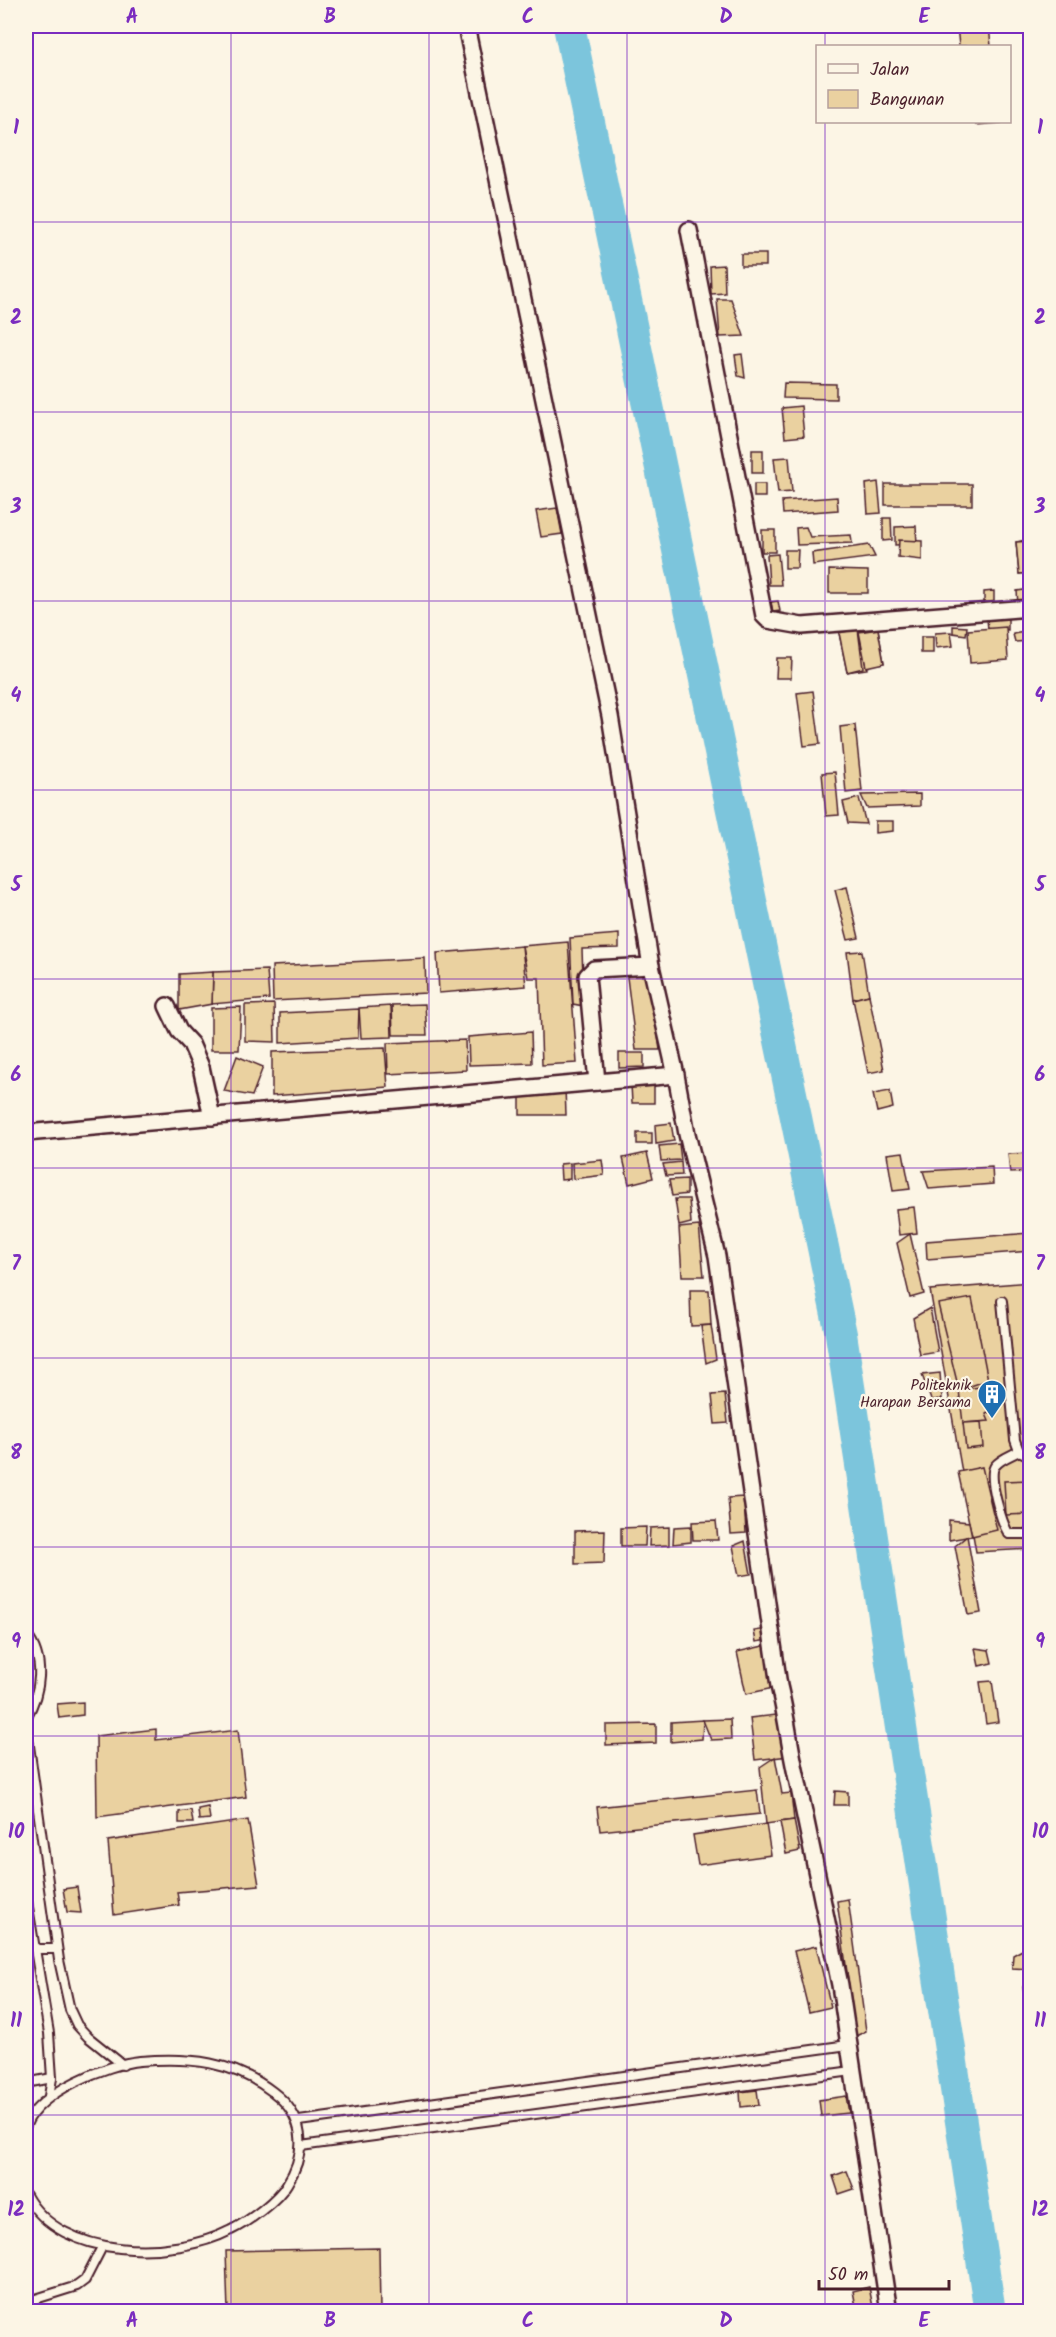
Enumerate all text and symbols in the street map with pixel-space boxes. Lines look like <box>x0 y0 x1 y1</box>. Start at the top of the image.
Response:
text: A <box>126 2 138 34</box>
text: B <box>324 2 336 34</box>
text: C <box>522 2 534 34</box>
text: D <box>719 2 733 34</box>
text: E <box>918 2 930 34</box>
legend <box>816 45 1011 123</box>
text: Jalan <box>870 56 909 85</box>
text: Bangunan <box>870 86 944 115</box>
text: 1 <box>13 113 19 145</box>
text: 1 <box>1037 113 1043 145</box>
text: 2 <box>10 303 22 335</box>
text: 2 <box>1034 303 1046 335</box>
text: 3 <box>10 492 22 524</box>
text: 3 <box>1034 492 1046 524</box>
text: 4 <box>11 681 22 713</box>
text: 4 <box>1035 681 1046 713</box>
text: 5 <box>10 870 23 902</box>
text: 5 <box>1034 870 1047 902</box>
text: 6 <box>11 1060 22 1092</box>
text: 6 <box>1035 1060 1046 1092</box>
text: 7 <box>11 1249 21 1281</box>
text: 7 <box>1035 1249 1045 1281</box>
place label: Politeknik Harapan Bersama <box>860 1374 972 1415</box>
building icon: Politeknik Harapan Bersama <box>976 1378 1008 1420</box>
text: 8 <box>10 1438 22 1470</box>
text: 8 <box>1034 1438 1046 1470</box>
text: 9 <box>11 1627 21 1659</box>
text: 9 <box>1035 1627 1045 1659</box>
text: 10 <box>8 1817 25 1849</box>
text: 10 <box>1032 1817 1049 1849</box>
text: 11 <box>10 2006 22 2038</box>
text: 11 <box>1034 2006 1046 2038</box>
text: 12 <box>7 2195 25 2227</box>
text: 12 <box>1031 2195 1049 2227</box>
scale bar <box>819 2253 950 2291</box>
text: 50 m <box>828 2261 868 2290</box>
text: A <box>126 2306 138 2337</box>
text: B <box>324 2306 336 2337</box>
text: C <box>522 2306 534 2337</box>
text: D <box>719 2306 733 2337</box>
text: E <box>918 2306 930 2337</box>

